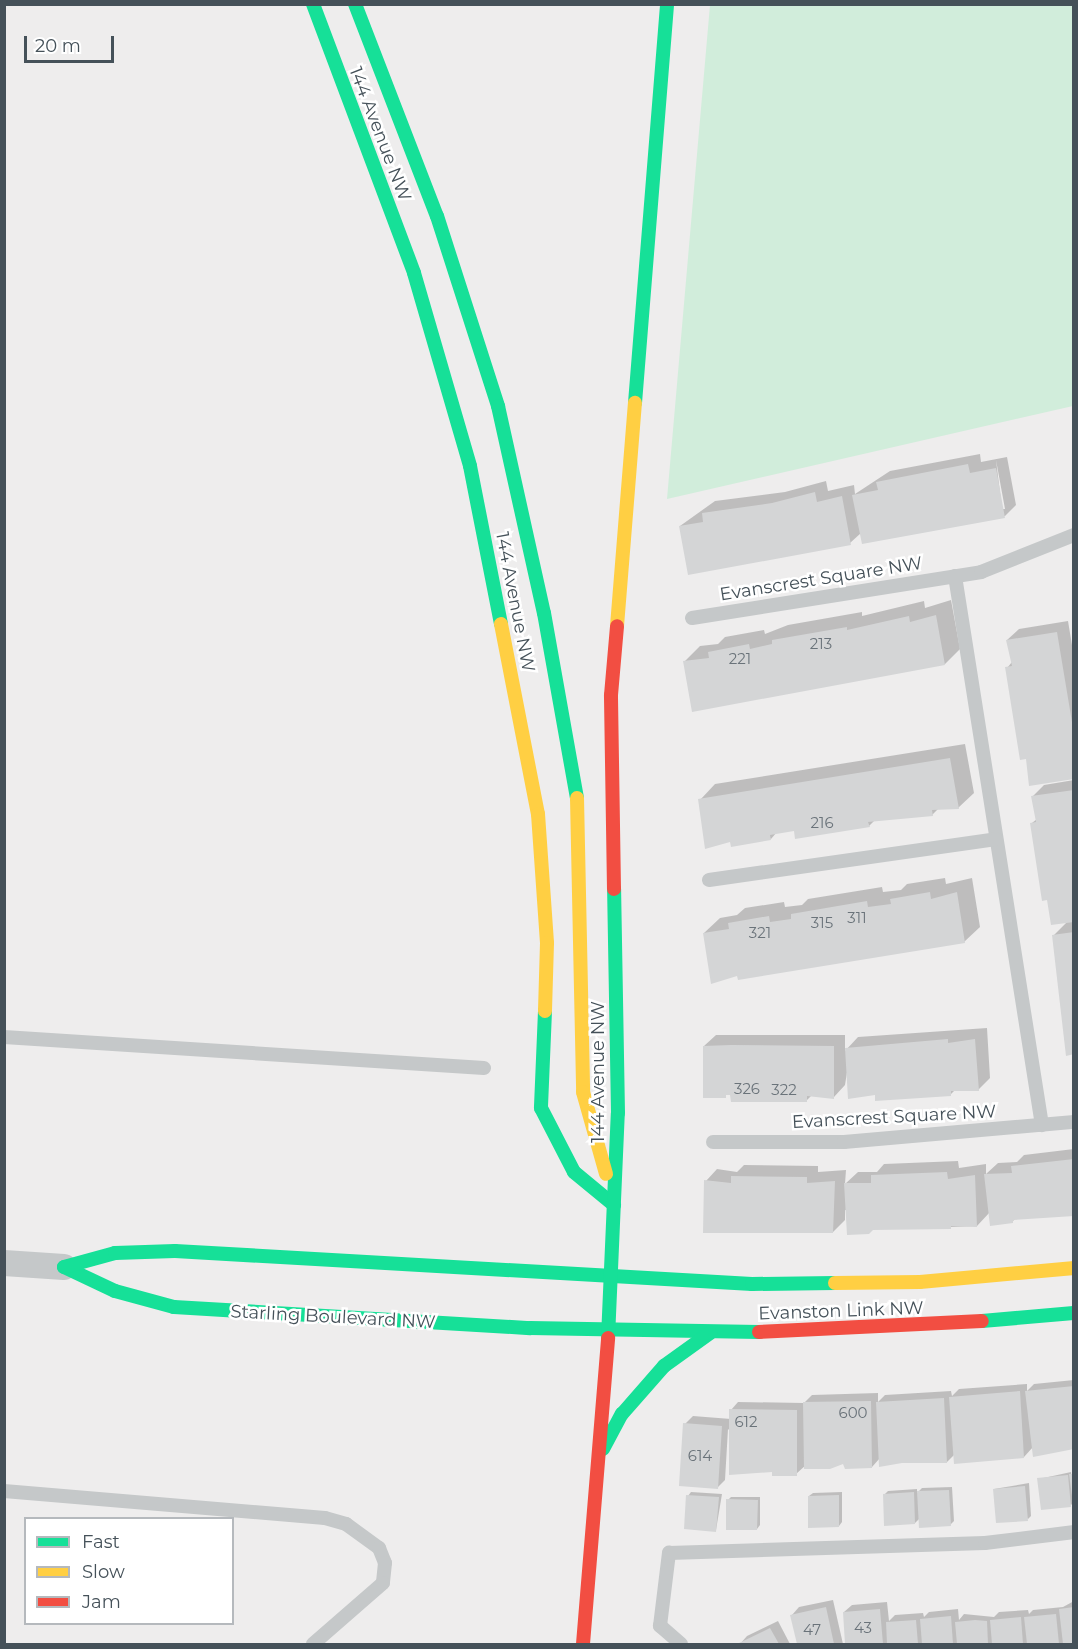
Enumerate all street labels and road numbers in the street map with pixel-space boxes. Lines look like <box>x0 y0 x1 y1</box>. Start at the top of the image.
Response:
street label: 144 Avenue NW <box>344 64 416 204</box>
street label: 144 Avenue NW <box>491 530 539 674</box>
street label: Evanscrest Square NW <box>718 552 924 606</box>
street label: 144 Avenue NW <box>587 1001 609 1143</box>
street label: Evanscrest Square NW <box>791 1101 997 1133</box>
street label: Evanston Link NW <box>758 1297 924 1325</box>
street label: Starling Boulevard NW <box>230 1301 436 1333</box>

